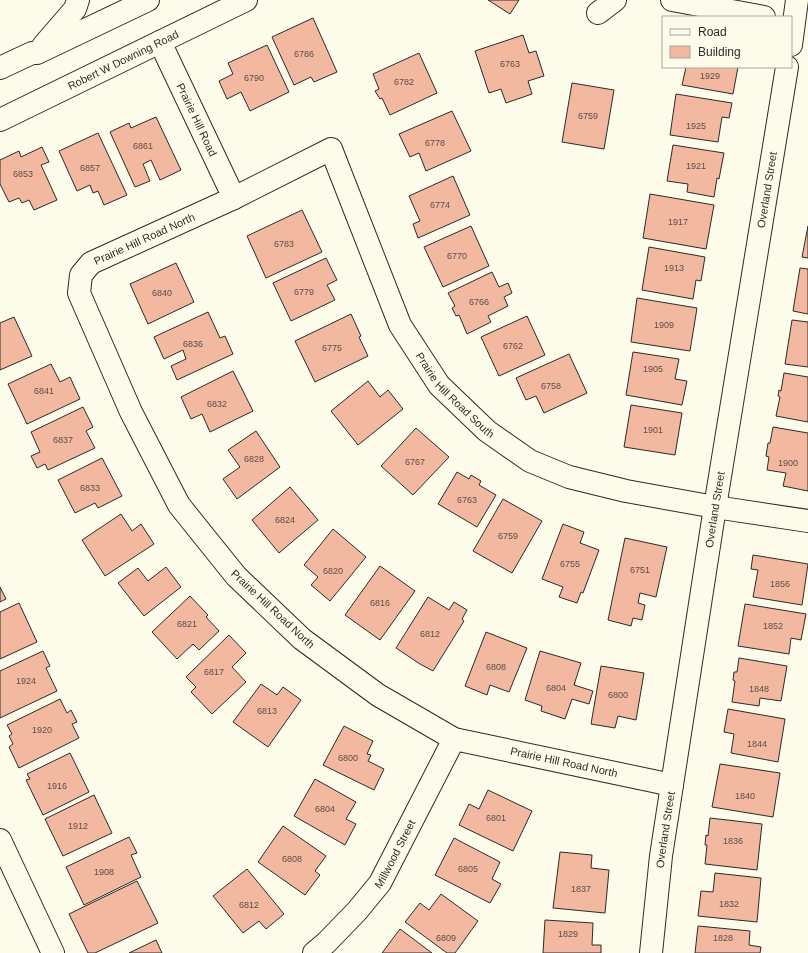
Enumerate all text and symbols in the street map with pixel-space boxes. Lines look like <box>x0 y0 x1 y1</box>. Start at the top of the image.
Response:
legend <box>662 16 792 68</box>
text: Road <box>698 25 727 39</box>
street label: Robert W Downing Road <box>66 28 181 92</box>
text: Building <box>698 45 741 59</box>
house number: 6786 <box>294 49 314 59</box>
house number: 6763 <box>500 59 520 69</box>
house number: 1929 <box>700 71 720 81</box>
house number: 6790 <box>244 73 264 83</box>
house number: 6782 <box>394 77 414 87</box>
street label: Prairie Hill Road <box>174 81 219 158</box>
house number: 6759 <box>578 111 598 121</box>
house number: 1925 <box>686 121 706 131</box>
house number: 6778 <box>425 138 445 148</box>
house number: 6861 <box>133 141 153 151</box>
street label: Overland Street <box>755 151 779 229</box>
house number: 1921 <box>686 161 706 171</box>
house number: 6857 <box>80 163 100 173</box>
house number: 6853 <box>13 169 33 179</box>
house number: 6774 <box>430 200 450 210</box>
street label: Prairie Hill Road North <box>92 211 197 267</box>
house number: 1917 <box>668 217 688 227</box>
house number: 6783 <box>274 239 294 249</box>
house number: 6770 <box>447 251 467 261</box>
house number: 1913 <box>664 263 684 273</box>
house number: 6779 <box>294 287 314 297</box>
house number: 6840 <box>152 288 172 298</box>
house number: 6766 <box>469 297 489 307</box>
house number: 1909 <box>654 320 674 330</box>
house number: 6836 <box>183 339 203 349</box>
house number: 6762 <box>503 341 523 351</box>
house number: 6775 <box>322 343 342 353</box>
street label: Prairie Hill Road South <box>413 350 496 440</box>
house number: 1905 <box>643 364 663 374</box>
house number: 6758 <box>541 381 561 391</box>
house number: 6841 <box>34 386 54 396</box>
house number: 6832 <box>207 399 227 409</box>
house number: 1901 <box>643 425 663 435</box>
house number: 6837 <box>53 435 73 445</box>
house number: 6828 <box>244 454 264 464</box>
house number: 6767 <box>405 457 425 467</box>
house number: 1900 <box>778 458 798 468</box>
street label: Overland Street <box>703 471 727 549</box>
house number: 6833 <box>80 483 100 493</box>
house number: 6763 <box>457 495 477 505</box>
house number: 6824 <box>275 515 295 525</box>
house number: 6759 <box>498 531 518 541</box>
house number: 6755 <box>560 559 580 569</box>
house number: 6751 <box>630 565 650 575</box>
house number: 6820 <box>323 566 343 576</box>
street label: Prairie Hill Road North <box>229 567 317 651</box>
house number: 1856 <box>770 579 790 589</box>
house number: 6816 <box>370 598 390 608</box>
house number: 6821 <box>177 619 197 629</box>
house number: 1852 <box>763 621 783 631</box>
house number: 6812 <box>420 629 440 639</box>
house number: 6808 <box>486 662 506 672</box>
house number: 6817 <box>204 667 224 677</box>
house number: 1924 <box>16 676 36 686</box>
house number: 6804 <box>546 683 566 693</box>
house number: 1848 <box>749 684 769 694</box>
house number: 6800 <box>608 690 628 700</box>
house number: 6813 <box>257 706 277 716</box>
house number: 1920 <box>32 725 52 735</box>
house number: 1844 <box>747 739 767 749</box>
street label: Prairie Hill Road North <box>509 745 619 779</box>
house number: 6800 <box>338 753 358 763</box>
house number: 1916 <box>47 781 67 791</box>
street label: Overland Street <box>654 791 677 869</box>
house number: 1840 <box>735 791 755 801</box>
house number: 6804 <box>315 804 335 814</box>
house number: 6801 <box>486 813 506 823</box>
street label: Millwood Street <box>372 818 417 891</box>
house number: 1912 <box>68 821 88 831</box>
house number: 1836 <box>723 836 743 846</box>
house number: 6808 <box>282 854 302 864</box>
house number: 6805 <box>458 864 478 874</box>
house number: 1908 <box>94 867 114 877</box>
house number: 1837 <box>571 884 591 894</box>
house number: 1832 <box>719 899 739 909</box>
house number: 6812 <box>239 900 259 910</box>
house number: 1829 <box>558 929 578 939</box>
house number: 6809 <box>436 933 456 943</box>
house number: 1828 <box>713 933 733 943</box>

